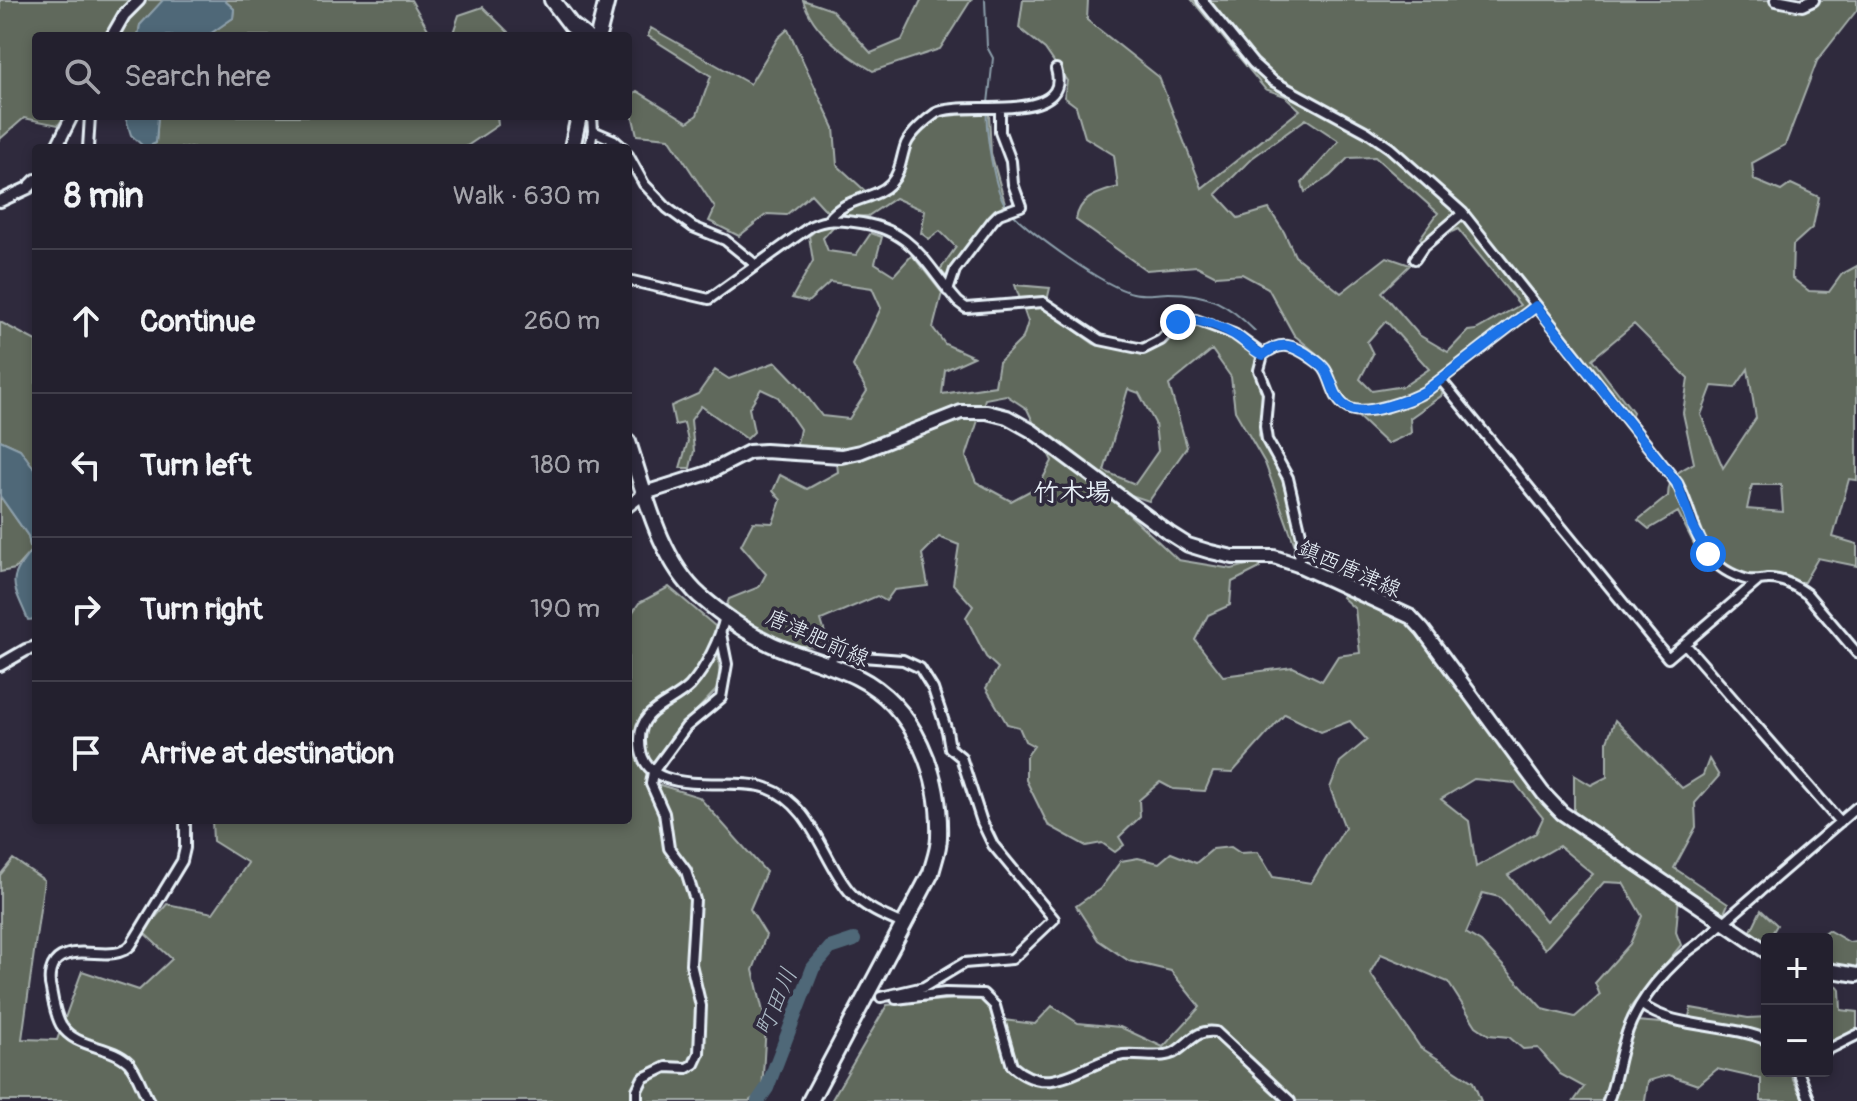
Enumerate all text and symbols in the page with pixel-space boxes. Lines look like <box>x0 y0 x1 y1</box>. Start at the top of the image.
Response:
search box <box>32 32 632 120</box>
icon: search <box>60 54 104 98</box>
text: Search here <box>124 58 271 95</box>
text: 8 min <box>64 175 144 218</box>
text: Walk · 630 m <box>453 180 600 212</box>
icon: ahead <box>64 299 108 343</box>
text: Continue <box>140 303 255 340</box>
route end <box>1160 304 1196 340</box>
text: 260 m <box>524 305 600 337</box>
icon: left <box>64 443 108 487</box>
text: Turn left <box>140 447 251 484</box>
text: 180 m <box>530 449 600 481</box>
district label: 竹木場 <box>1033 477 1111 509</box>
street label: 鎮西唐津線 <box>1294 534 1406 604</box>
route start <box>1690 536 1726 572</box>
icon: right <box>64 587 108 631</box>
text: Turn right <box>140 591 263 628</box>
text: 190 m <box>530 593 600 625</box>
street label: 唐津肥前線 <box>762 603 874 673</box>
icon: arrive <box>64 731 108 775</box>
text: Arrive at destination <box>140 735 394 772</box>
map controls <box>1761 933 1833 1077</box>
button: + <box>1761 933 1833 1005</box>
water label: 町田川 <box>749 963 804 1041</box>
button: − <box>1761 1005 1833 1077</box>

